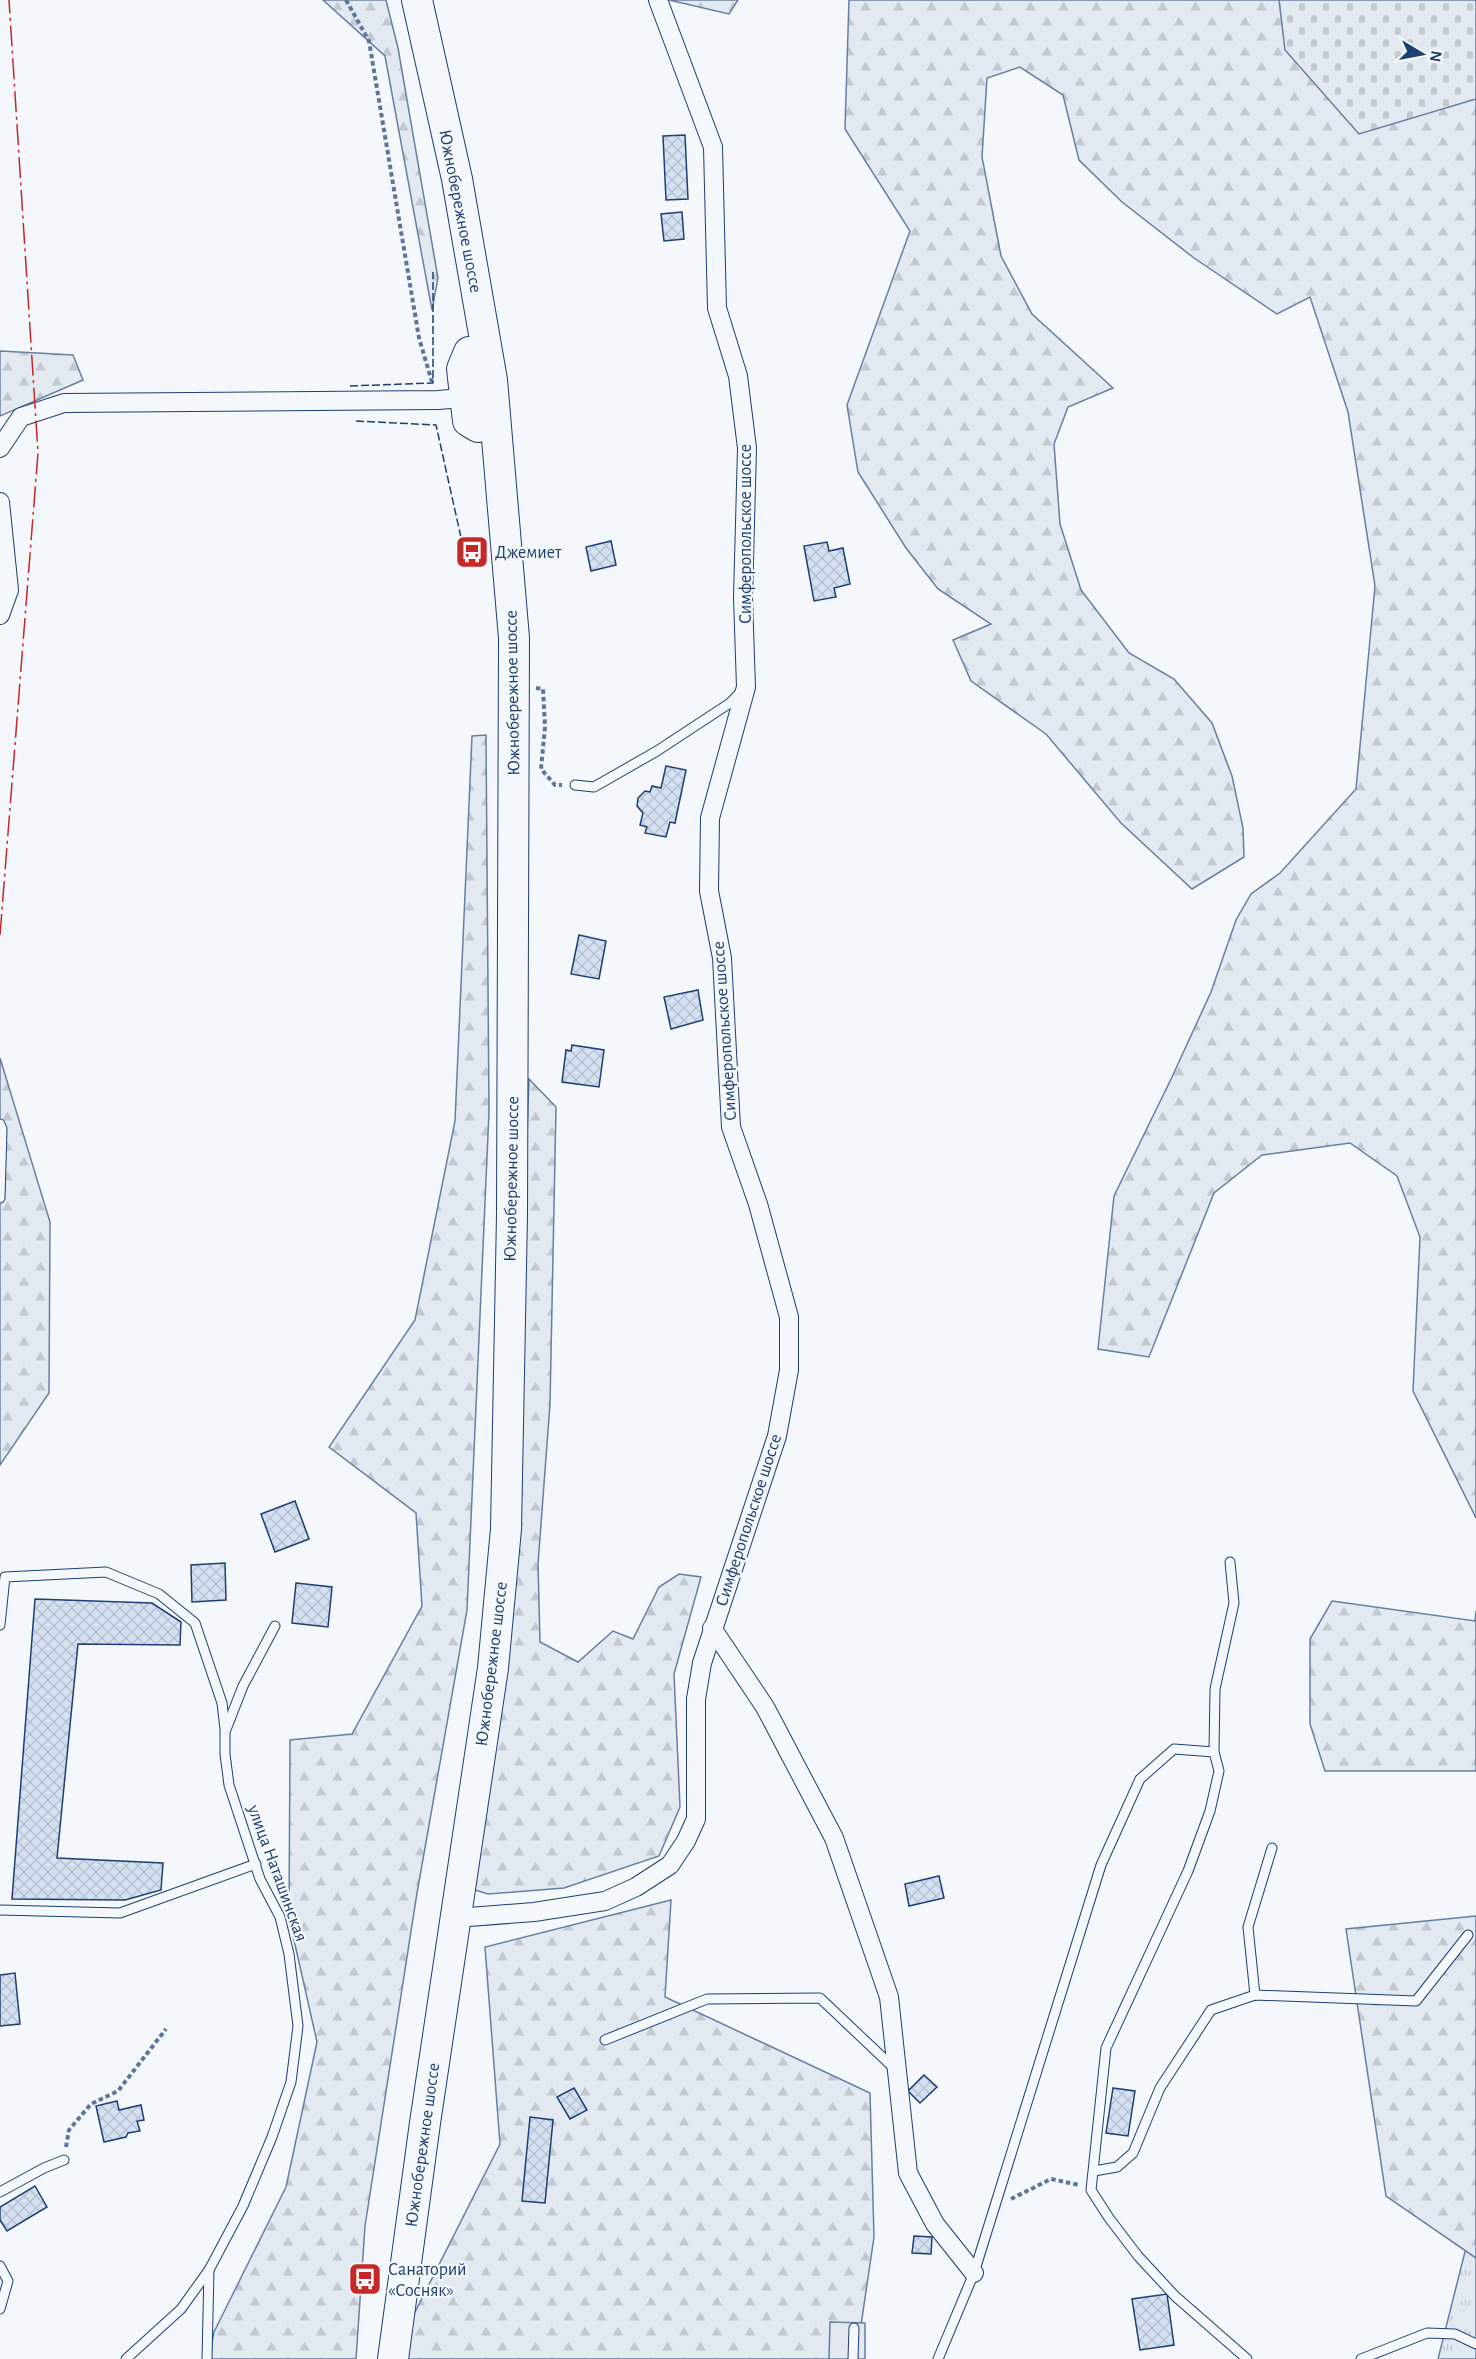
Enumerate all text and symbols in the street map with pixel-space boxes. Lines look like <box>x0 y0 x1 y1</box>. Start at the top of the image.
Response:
north arrow <box>1392 24 1452 84</box>
text: N <box>1427 50 1445 63</box>
street label: Южнобережное шоссе <box>435 128 486 294</box>
street label: Симферопольское шоссе <box>737 444 755 624</box>
bus stop icon: Джемиет <box>454 534 490 570</box>
place label: Джемиет <box>495 544 562 562</box>
street label: Южнобережное шоссе <box>502 610 523 776</box>
street label: Симферопольское шоссе <box>710 940 740 1121</box>
street label: Южнобережное шоссе <box>501 1096 522 1262</box>
street label: Симферопольское шоссе <box>713 1432 785 1609</box>
street label: Южнобережное шоссе <box>472 1581 511 1748</box>
street label: улица Наташинская <box>244 1802 310 1944</box>
street label: Южнобережное шоссе <box>402 2062 443 2229</box>
bus stop icon: Санаторий «Сосняк» <box>347 2261 383 2297</box>
place label: Санаторий «Сосняк» <box>388 2261 467 2300</box>

